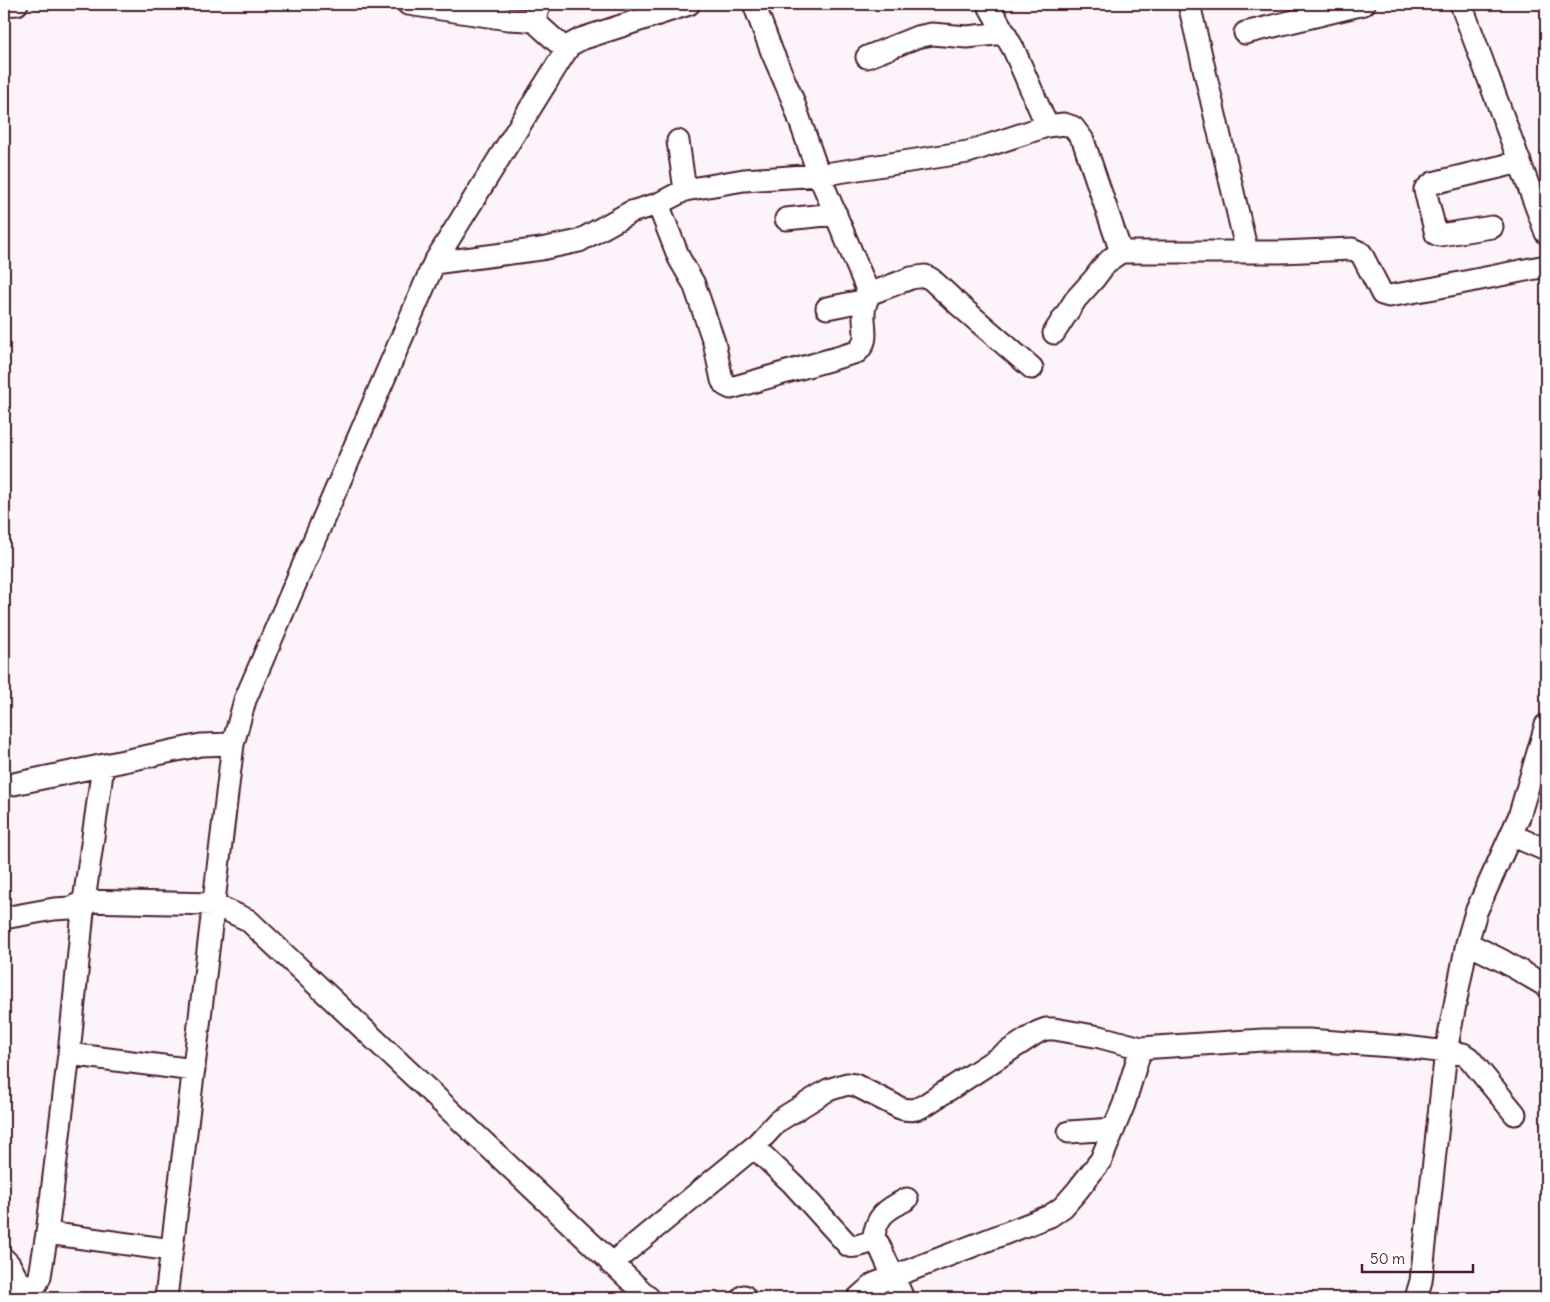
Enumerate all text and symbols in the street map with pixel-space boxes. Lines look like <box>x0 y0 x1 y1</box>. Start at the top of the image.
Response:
scale bar <box>1362 1242 1474 1274</box>
text: 50 m <box>1370 1249 1405 1268</box>

